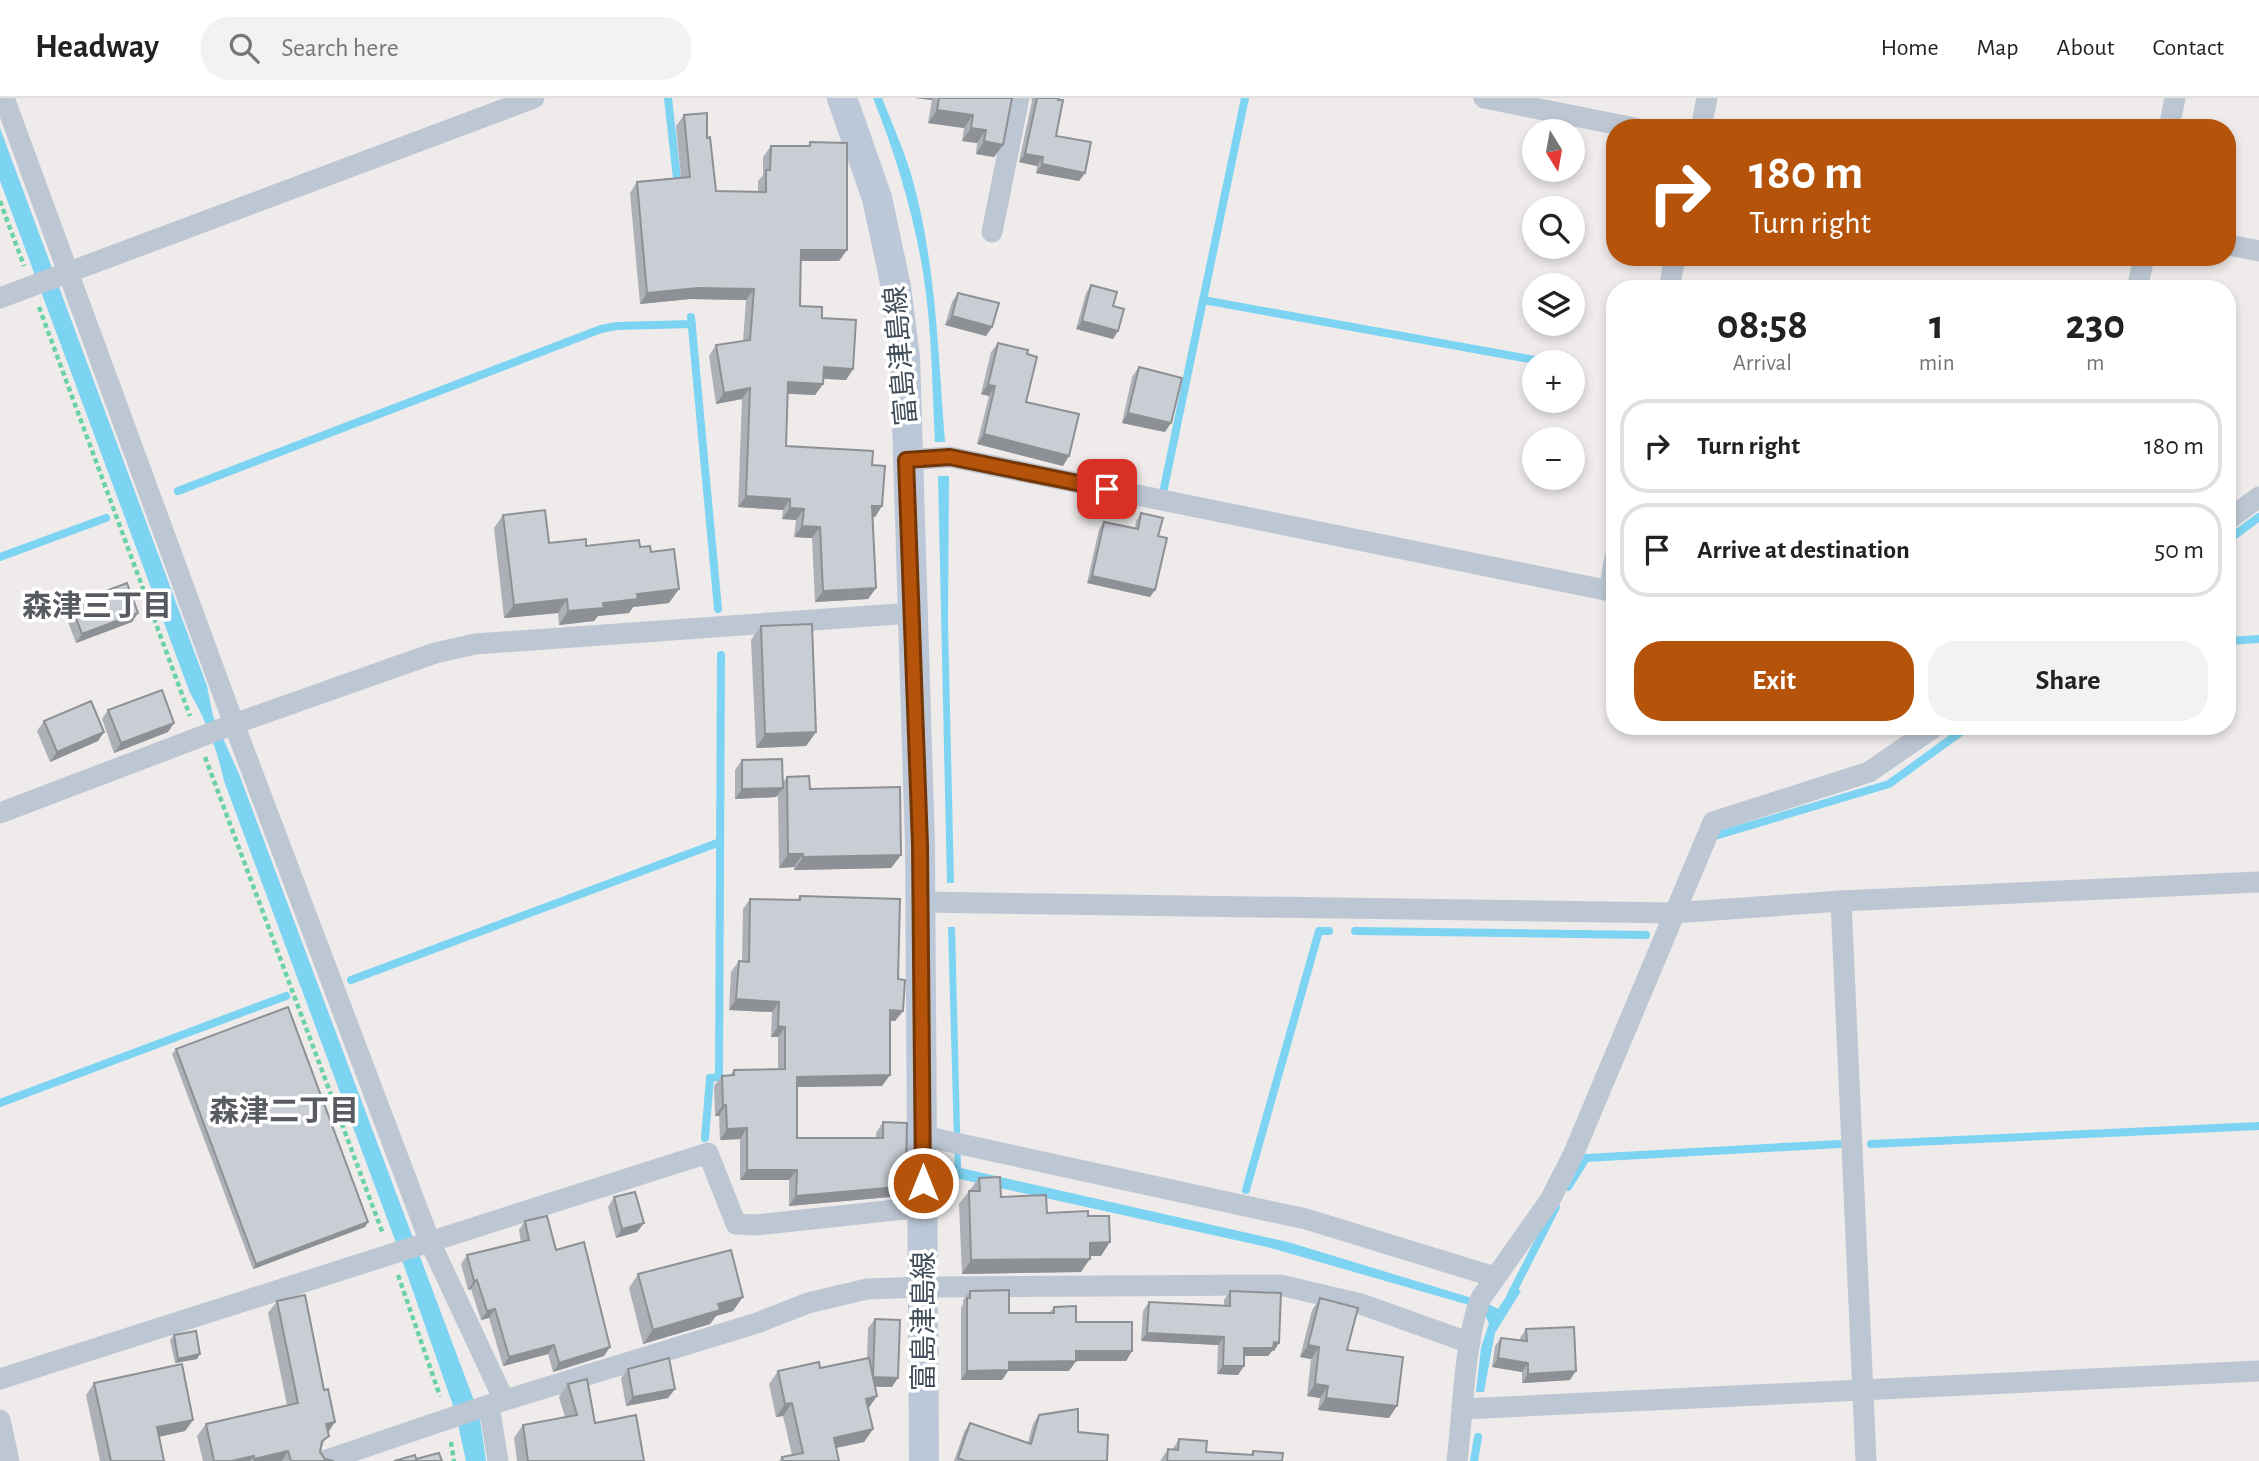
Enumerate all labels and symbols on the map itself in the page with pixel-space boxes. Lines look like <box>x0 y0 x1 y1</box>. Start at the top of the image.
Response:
north arrow <box>1522 119 1586 182</box>
street label: 富島津島線 <box>880 285 922 427</box>
pin <box>1077 459 1137 519</box>
district label: 森津三丁目 <box>22 590 172 622</box>
district label: 森津二丁目 <box>209 1095 359 1127</box>
position arrow <box>886 1146 960 1220</box>
street label: 富島津島線 <box>909 1251 939 1391</box>

